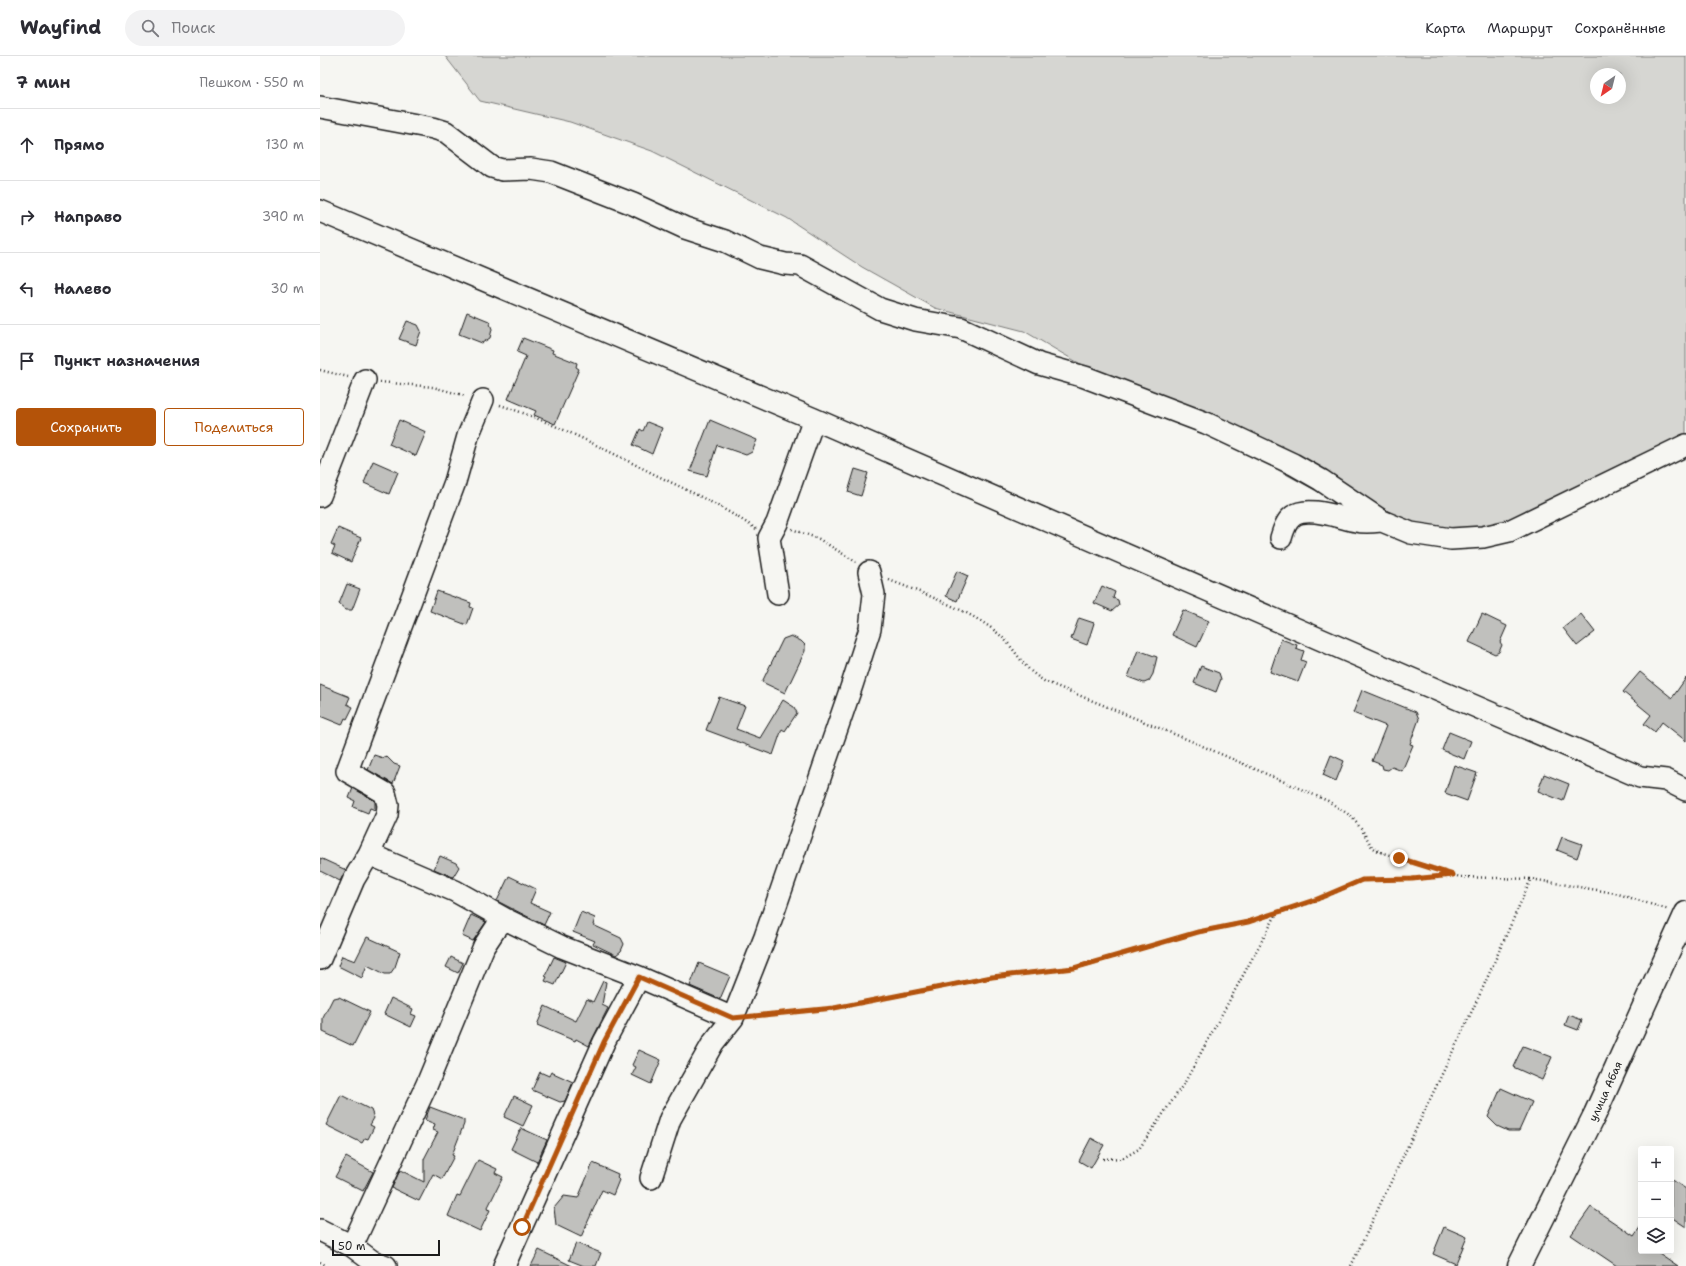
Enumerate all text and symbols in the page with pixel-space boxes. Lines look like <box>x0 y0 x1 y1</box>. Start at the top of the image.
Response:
search box <box>125 10 405 46</box>
text: Wayfind <box>20 15 101 40</box>
icon: search <box>139 17 161 39</box>
text: Поиск <box>171 18 215 38</box>
text: Карта <box>1425 19 1465 37</box>
text: Маршрут <box>1487 19 1553 37</box>
text: Сохранённые <box>1575 19 1666 37</box>
north arrow <box>1590 68 1626 104</box>
text: 7 мин <box>16 71 71 93</box>
text: Пешком · 550 m <box>199 74 304 91</box>
icon: ahead <box>16 134 38 156</box>
text: Прямо <box>54 135 104 155</box>
text: 130 m <box>266 136 304 153</box>
icon: right <box>16 206 38 228</box>
text: Направо <box>54 207 122 227</box>
text: 390 m <box>262 208 304 225</box>
icon: left <box>16 278 38 300</box>
text: Налево <box>54 279 112 299</box>
text: 30 m <box>270 280 304 297</box>
icon: arrive <box>16 350 38 372</box>
text: Пункт назначения <box>54 351 200 371</box>
button: Сохранить <box>16 408 156 446</box>
button: Поделиться <box>164 408 304 446</box>
route end <box>1390 849 1408 867</box>
street label: улица Абая <box>1586 1059 1626 1124</box>
map controls <box>1638 1146 1674 1254</box>
button: + <box>1638 1146 1674 1182</box>
button: − <box>1638 1182 1674 1218</box>
route start <box>513 1218 531 1236</box>
button: layers <box>1638 1218 1674 1254</box>
scale bar <box>332 1238 440 1257</box>
text: 50 m <box>338 1239 366 1254</box>

